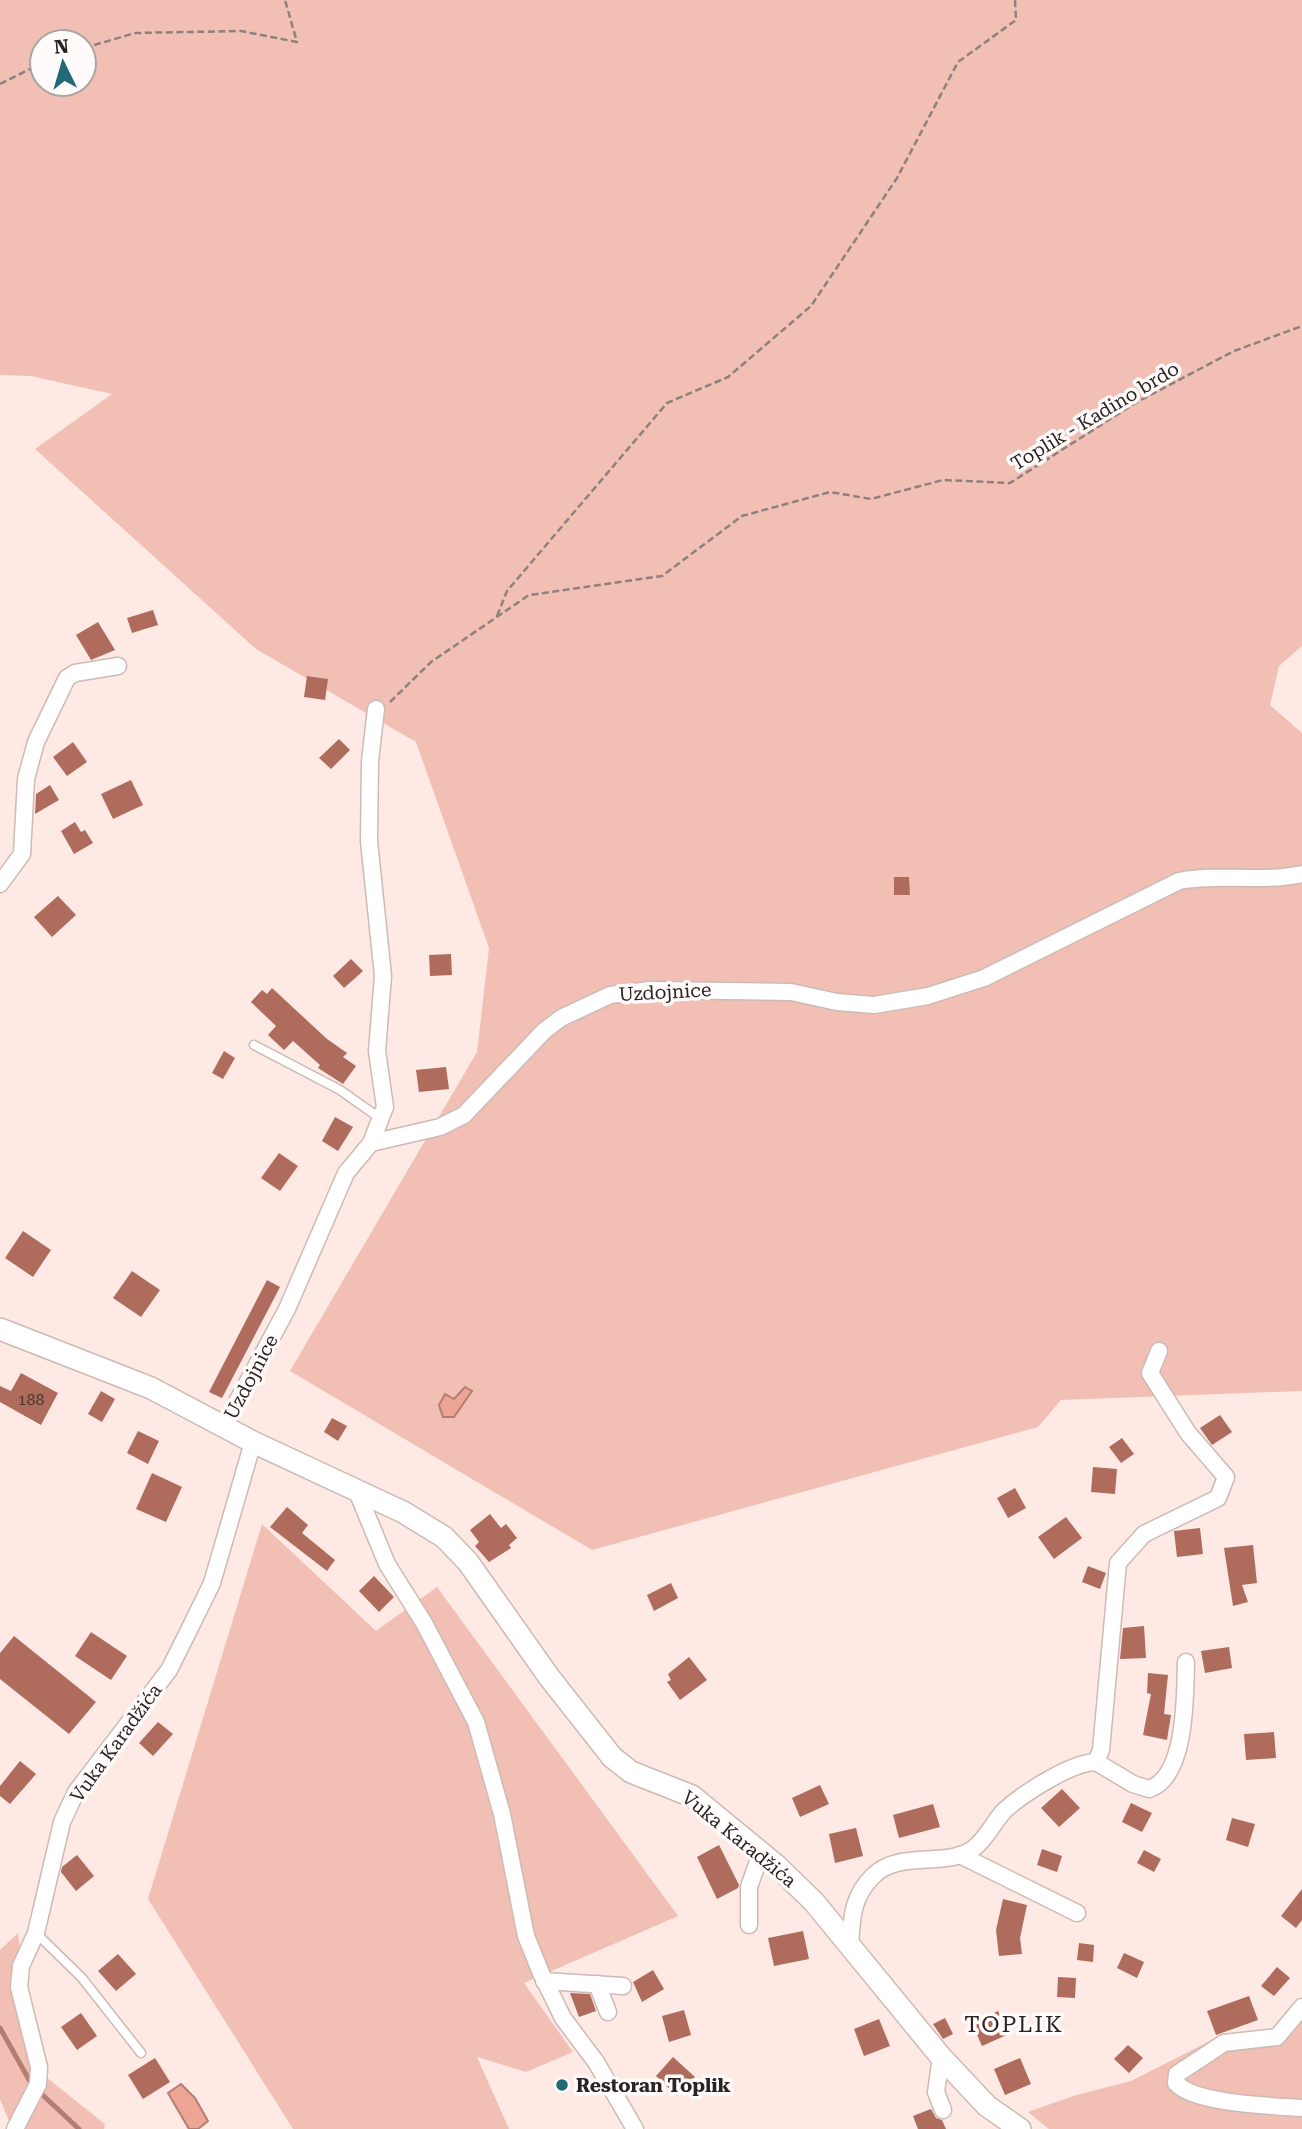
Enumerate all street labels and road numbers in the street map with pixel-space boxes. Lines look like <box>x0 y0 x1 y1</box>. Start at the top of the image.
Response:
street label: Toplik - Kadino brdo <box>1007 357 1183 475</box>
street label: Uzdojnice <box>618 978 712 1006</box>
street label: Uzdojnice <box>219 1331 283 1423</box>
street label: Vuka Karadžića <box>65 1679 167 1807</box>
street label: Vuka Karadžića <box>677 1786 801 1893</box>

